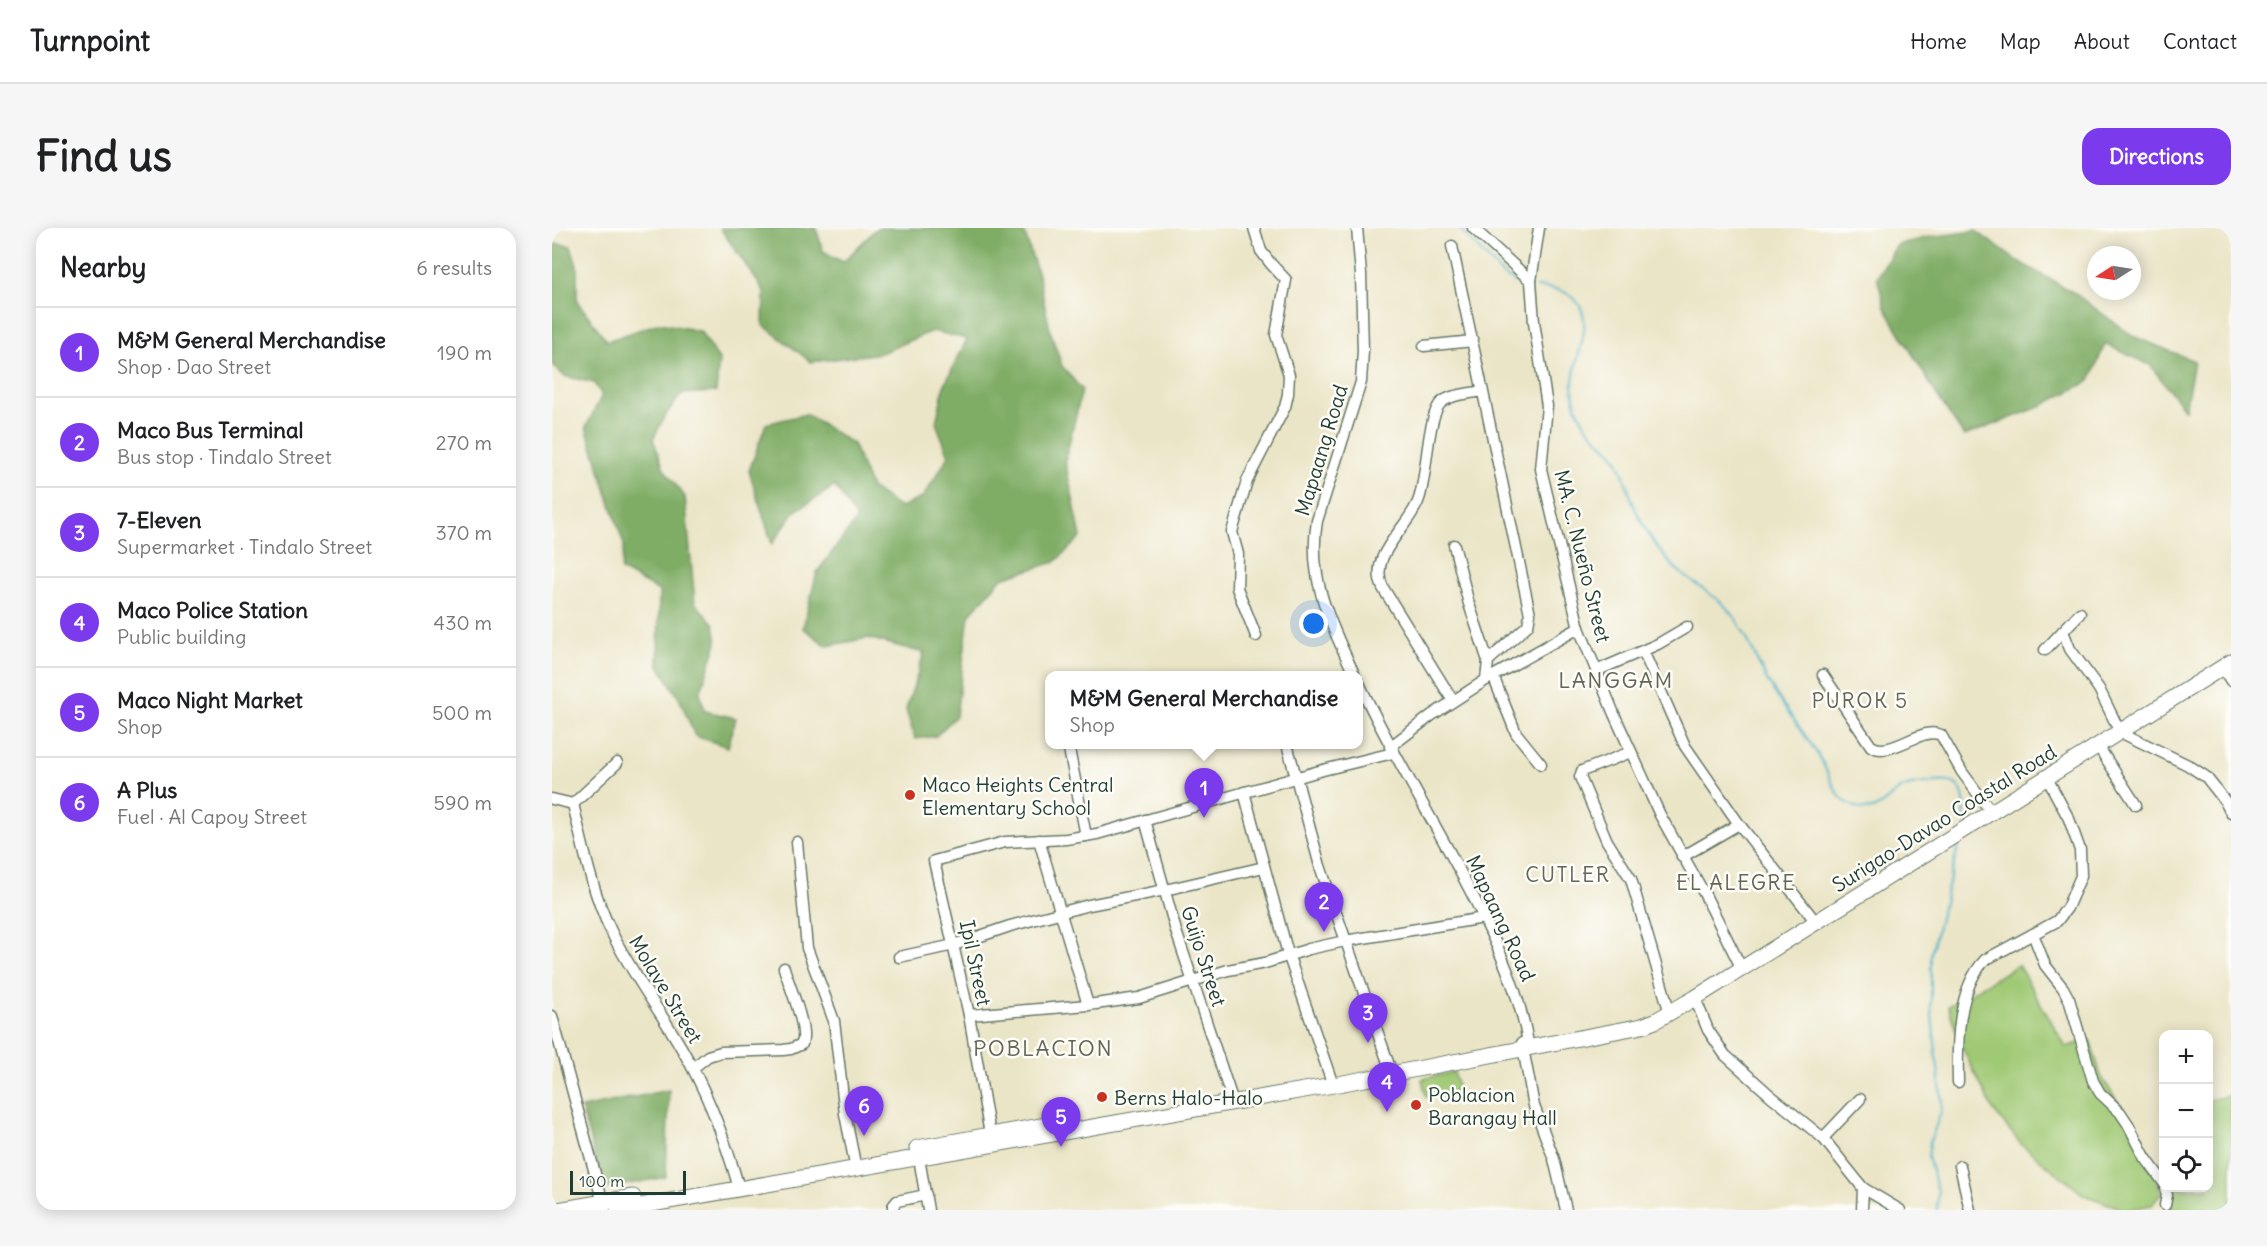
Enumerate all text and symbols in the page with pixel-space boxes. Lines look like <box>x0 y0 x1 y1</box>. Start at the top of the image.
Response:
text: Turnpoint <box>30 23 150 59</box>
text: Home <box>1910 28 1967 55</box>
text: Map <box>2000 28 2041 55</box>
text: About <box>2074 28 2130 55</box>
text: Contact <box>2163 28 2237 55</box>
button: Directions <box>2082 128 2231 185</box>
text: Find us <box>36 130 172 182</box>
north arrow <box>2087 246 2141 300</box>
text: Nearby <box>60 251 146 284</box>
text: 6 results <box>416 255 492 280</box>
text: M&M General Merchandise <box>117 326 386 354</box>
text: 1 <box>76 340 83 365</box>
text: 190 m <box>437 340 492 365</box>
text: Shop · Dao Street <box>117 354 271 379</box>
street label: Mapaang Road <box>1289 381 1353 519</box>
text: Maco Bus Terminal <box>117 416 304 444</box>
text: 2 <box>74 430 85 455</box>
text: 270 m <box>436 430 492 455</box>
text: Bus stop · Tindalo Street <box>117 444 332 469</box>
street label: MA. C. Nueño Street <box>1549 467 1617 645</box>
text: 7-Eleven <box>117 506 201 534</box>
text: 3 <box>74 520 85 545</box>
text: 370 m <box>435 520 492 545</box>
text: Supermarket · Tindalo Street <box>117 534 372 559</box>
text: Maco Police Station <box>117 596 308 624</box>
your location <box>1299 609 1328 638</box>
text: 4 <box>74 610 85 635</box>
text: 430 m <box>434 610 492 635</box>
text: Public building <box>117 624 246 649</box>
district label: LANGGAM <box>1558 666 1674 694</box>
popup <box>1045 671 1363 749</box>
text: M&M General Merchandise <box>1070 684 1338 712</box>
text: Maco Night Market <box>117 686 303 714</box>
district label: PUROK 5 <box>1811 687 1909 714</box>
text: 5 <box>74 700 85 725</box>
text: 500 m <box>432 700 492 725</box>
text: Shop <box>1070 712 1115 737</box>
text: Shop <box>117 714 162 739</box>
street label: Surigao-Davao Coastal Road <box>1827 739 2061 897</box>
pin: 1 <box>1184 768 1224 818</box>
place label: Maco Heights Central Elementary School <box>922 772 1113 820</box>
text: A Plus <box>117 776 177 804</box>
marker: Maco Heights Central Elementary School <box>903 788 917 802</box>
text: 6 <box>74 790 85 815</box>
text: 590 m <box>434 790 492 815</box>
text: Fuel · Al Capoy Street <box>117 804 307 829</box>
street label: Mapaang Road <box>1461 851 1541 985</box>
district label: CUTLER <box>1525 861 1611 888</box>
district label: EL ALEGRE <box>1676 869 1796 896</box>
pin: 2 <box>1304 882 1344 932</box>
street label: Guijo Street <box>1176 902 1232 1010</box>
street label: Ipil Street <box>955 918 997 1008</box>
street label: Molave Street <box>624 930 708 1048</box>
pin: 3 <box>1348 994 1388 1043</box>
map controls <box>2159 1030 2213 1192</box>
button: + <box>2159 1030 2213 1084</box>
district label: POBLACION <box>973 1034 1113 1062</box>
pin: 4 <box>1368 1062 1406 1112</box>
place label: Poblacion Barangay Hall <box>1428 1082 1557 1130</box>
button: − <box>2159 1084 2213 1138</box>
place label: Berns Halo-Halo <box>1114 1085 1263 1110</box>
pin: 6 <box>844 1086 884 1136</box>
marker: Berns Halo-Halo <box>1095 1090 1109 1104</box>
pin: 5 <box>1042 1098 1080 1147</box>
marker: Poblacion Barangay Hall <box>1409 1098 1423 1112</box>
button: locate <box>2159 1138 2213 1192</box>
scale bar <box>570 1168 686 1196</box>
text: 100 m <box>579 1171 624 1191</box>

